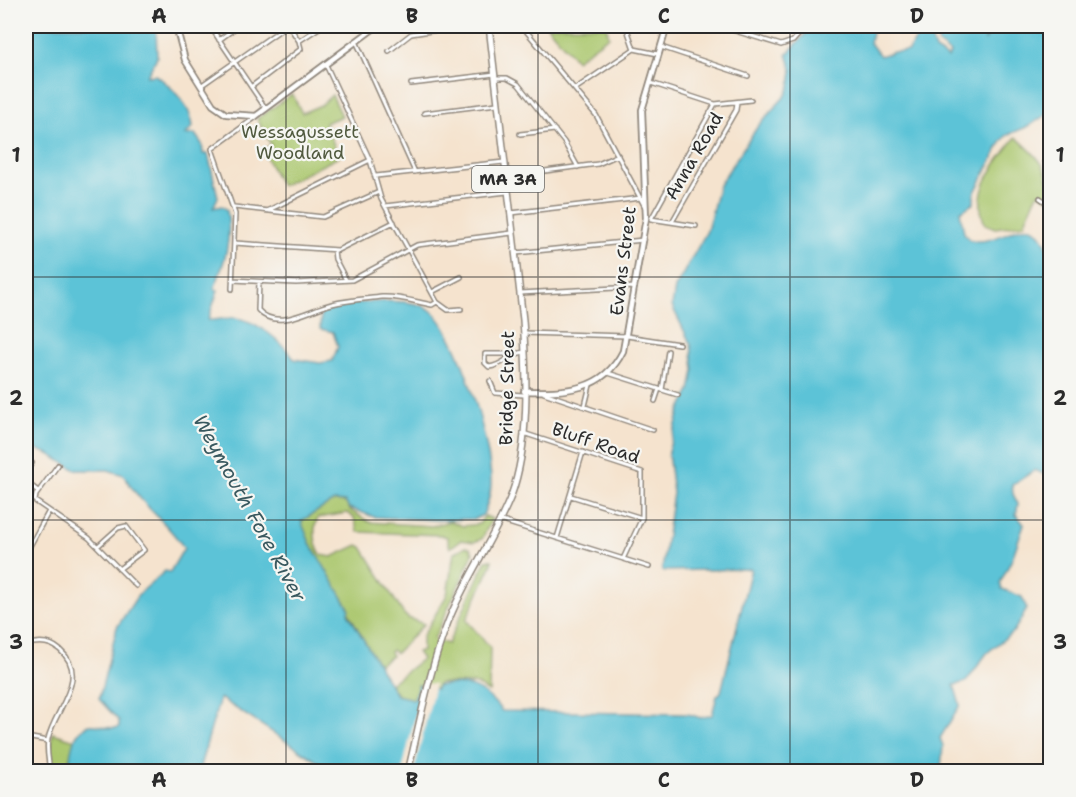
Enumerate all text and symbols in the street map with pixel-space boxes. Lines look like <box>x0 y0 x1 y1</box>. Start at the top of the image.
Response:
text: A <box>151 3 167 29</box>
text: B <box>406 3 418 29</box>
text: C <box>658 3 670 29</box>
text: D <box>910 3 924 29</box>
street label: Anna Road <box>659 108 729 204</box>
park label: Wessagussett Woodland <box>241 120 359 165</box>
text: 1 <box>11 142 21 168</box>
text: 1 <box>1055 142 1065 168</box>
road number: MA 3A <box>472 166 544 192</box>
street label: Evans Street <box>604 205 642 317</box>
street label: Bridge Street <box>494 330 520 446</box>
text: 2 <box>9 385 23 411</box>
text: 2 <box>1053 385 1067 411</box>
water label: Weymouth Fore River <box>188 410 313 607</box>
street label: Bluff Road <box>549 417 643 469</box>
text: 3 <box>9 629 23 655</box>
text: 3 <box>1053 629 1067 655</box>
text: A <box>151 767 167 793</box>
text: B <box>406 767 418 793</box>
text: C <box>658 767 670 793</box>
text: D <box>910 767 924 793</box>

